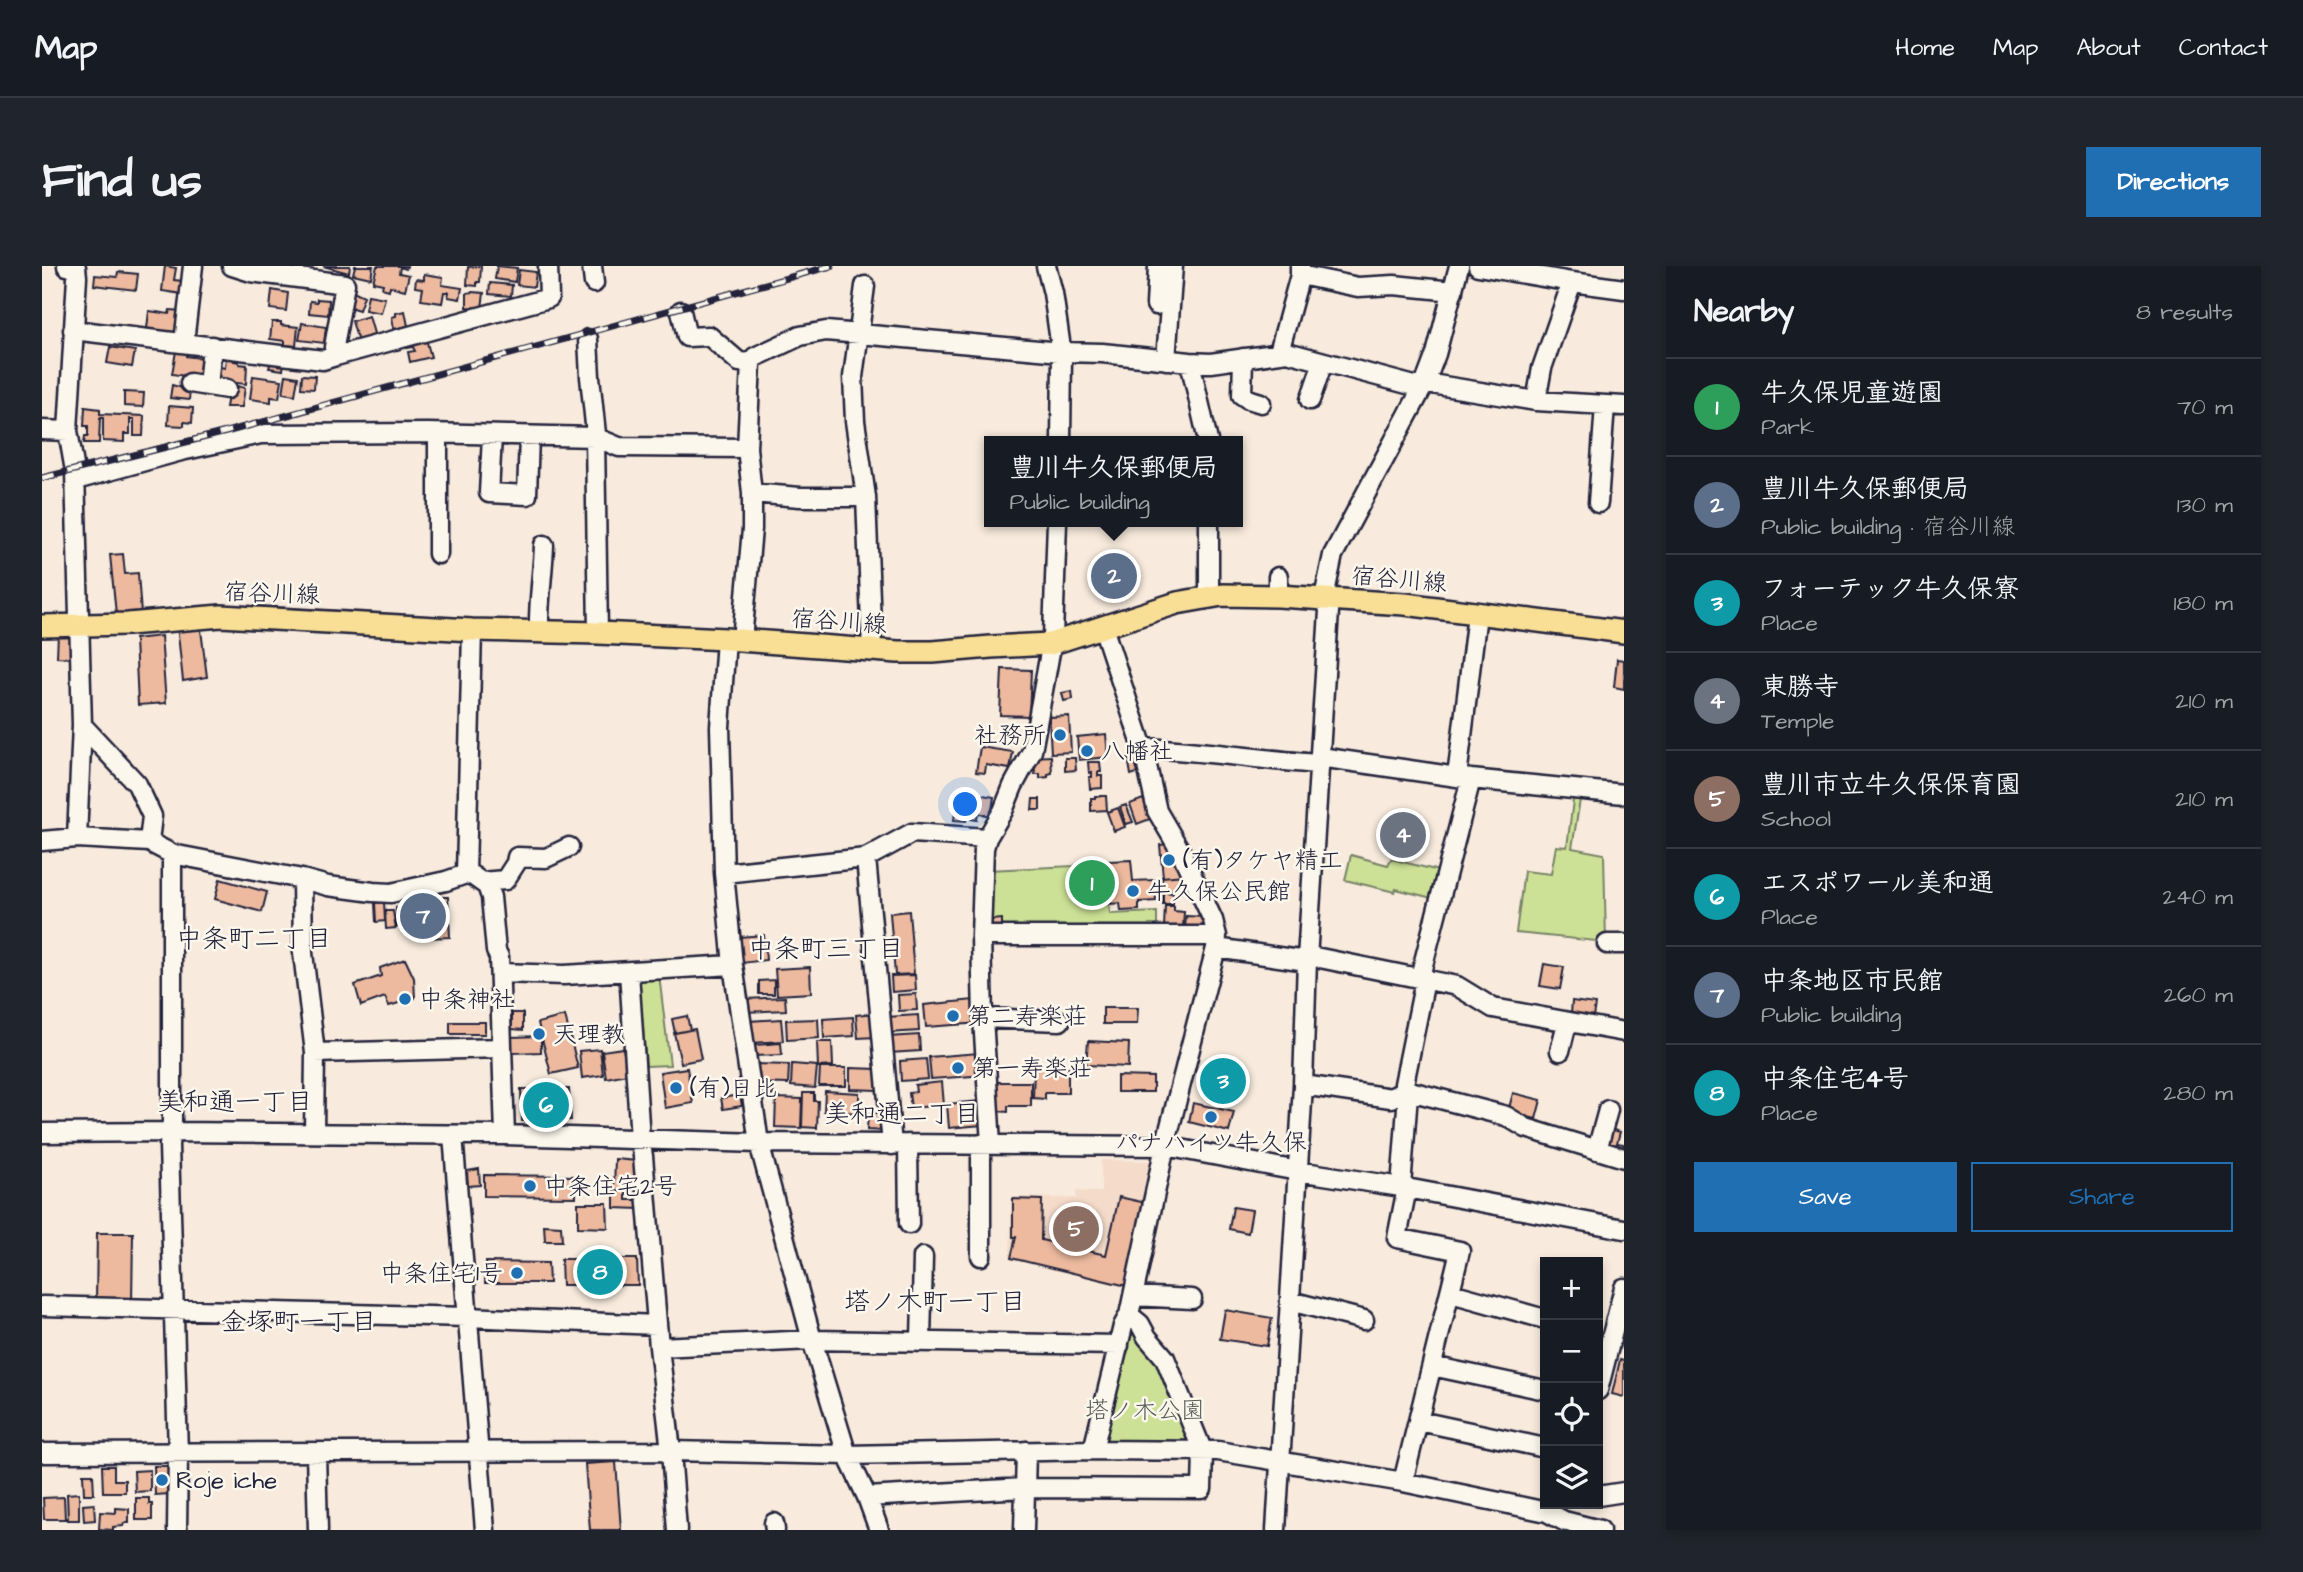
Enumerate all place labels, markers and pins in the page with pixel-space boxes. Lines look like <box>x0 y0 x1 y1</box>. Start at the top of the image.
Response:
pin: 2 <box>1091 550 1137 602</box>
place label: 社務所 <box>974 719 1046 753</box>
marker: 社務所 <box>1052 727 1068 743</box>
place label: 八幡社 <box>1101 735 1173 769</box>
marker: 八幡社 <box>1079 743 1095 759</box>
pin: 4 <box>1380 809 1426 861</box>
place label: (有)タケヤ精工 <box>1183 844 1343 878</box>
marker: (有)タケヤ精工 <box>1161 852 1177 868</box>
pin: 1 <box>1069 857 1115 909</box>
place label: 牛久保公民館 <box>1147 875 1291 909</box>
marker: 牛久保公民館 <box>1125 883 1141 899</box>
pin: 7 <box>400 890 446 942</box>
place label: 中条神社 <box>419 983 515 1017</box>
marker: 中条神社 <box>397 991 413 1007</box>
place label: 第二寿楽荘 <box>967 1000 1087 1034</box>
marker: 第二寿楽荘 <box>945 1008 961 1024</box>
place label: 天理教 <box>553 1018 625 1052</box>
marker: 天理教 <box>531 1026 547 1042</box>
place label: 第一寿楽荘 <box>972 1052 1092 1086</box>
pin: 3 <box>1200 1055 1246 1107</box>
marker: 第一寿楽荘 <box>950 1060 966 1076</box>
place label: (有)日比 <box>690 1072 778 1106</box>
pin: 6 <box>523 1079 569 1131</box>
marker: (有)日比 <box>668 1080 684 1096</box>
marker: パナハイツ牛久保 <box>1203 1109 1219 1125</box>
place label: パナハイツ牛久保 <box>1115 1126 1307 1160</box>
place label: 中条住宅2号 <box>544 1170 678 1204</box>
marker: 中条住宅2号 <box>522 1178 538 1194</box>
pin: 5 <box>1053 1203 1099 1255</box>
pin: 8 <box>577 1246 623 1298</box>
place label: 中条住宅1号 <box>380 1257 503 1291</box>
marker: 中条住宅1号 <box>509 1265 525 1281</box>
place label: Roje iche <box>176 1464 277 1498</box>
marker: Roje iche <box>154 1472 170 1488</box>

